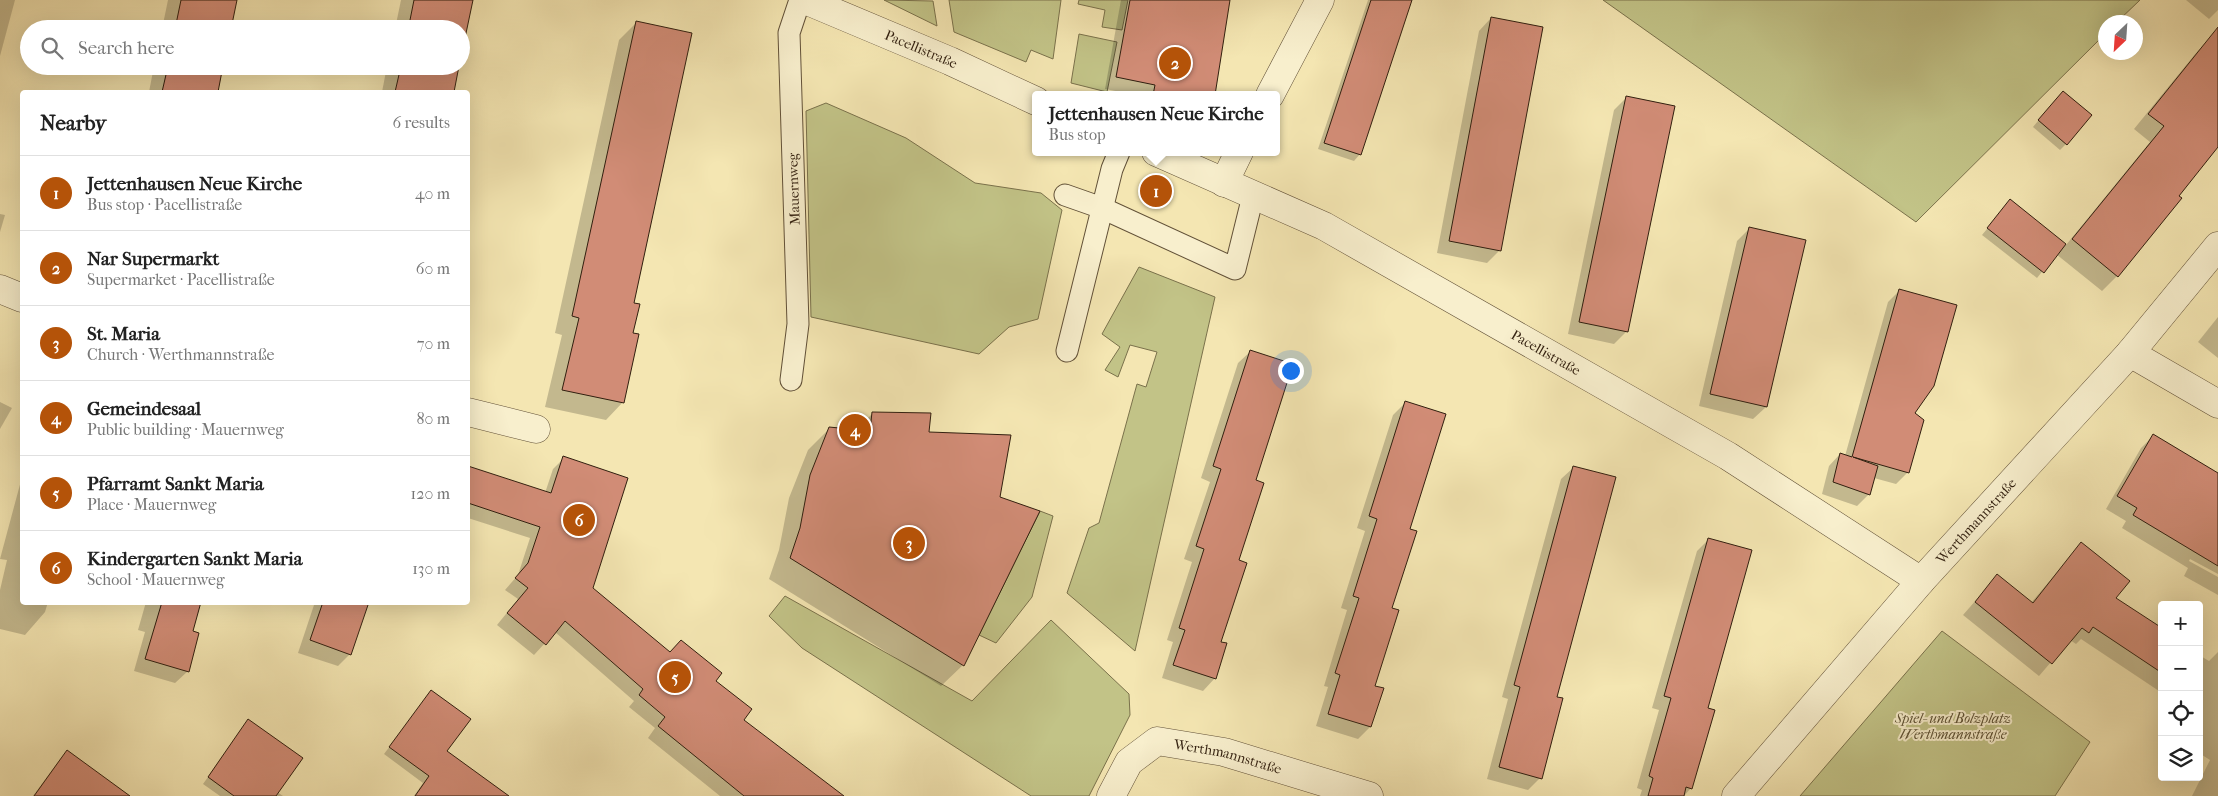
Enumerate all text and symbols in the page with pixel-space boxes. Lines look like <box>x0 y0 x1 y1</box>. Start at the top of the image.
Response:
north arrow <box>2098 15 2143 60</box>
search box <box>20 20 470 75</box>
street label: Pacellistraße <box>882 26 960 72</box>
icon: search <box>38 34 66 62</box>
text: Search here <box>78 37 174 59</box>
pin: 2 <box>1159 44 1191 82</box>
popup <box>1032 91 1280 156</box>
text: Jettenhausen Neue Kirche <box>1048 103 1264 125</box>
text: Nearby <box>40 111 106 135</box>
text: 6 results <box>392 113 450 132</box>
text: Bus stop <box>1048 125 1106 144</box>
street label: Mauernweg <box>784 152 804 225</box>
pin: 1 <box>1140 172 1172 210</box>
text: Jettenhausen Neue Kirche <box>87 173 302 195</box>
text: 1 <box>53 184 59 203</box>
text: 40 m <box>415 184 450 203</box>
text: Bus stop · Pacellistraße <box>87 195 242 214</box>
text: Nar Supermarkt <box>87 248 219 270</box>
text: 2 <box>52 259 60 278</box>
text: 60 m <box>416 259 450 278</box>
text: Supermarket · Pacellistraße <box>87 270 275 289</box>
text: St. Maria <box>87 323 160 345</box>
street label: Pacellistraße <box>1508 326 1584 379</box>
text: 3 <box>53 334 59 353</box>
text: 70 m <box>417 334 450 353</box>
text: Church · Werthmannstraße <box>87 345 274 364</box>
your location <box>1278 358 1304 384</box>
text: Gemeindesaal <box>87 398 201 420</box>
text: 4 <box>51 409 61 428</box>
text: 80 m <box>416 409 450 428</box>
pin: 4 <box>839 411 871 449</box>
text: Public building · Mauernweg <box>87 420 284 439</box>
text: Pfarramt Sankt Maria <box>87 473 264 495</box>
street label: Werthmannstraße <box>1932 475 2020 568</box>
text: 5 <box>53 484 59 503</box>
text: 120 m <box>411 484 450 503</box>
text: Place · Mauernweg <box>87 495 216 514</box>
pin: 6 <box>563 501 595 539</box>
pin: 3 <box>893 524 925 562</box>
text: Kindergarten Sankt Maria <box>87 548 302 570</box>
text: 6 <box>52 559 60 578</box>
text: 130 m <box>412 559 450 578</box>
text: School · Mauernweg <box>87 570 225 589</box>
map controls <box>2158 601 2203 781</box>
button: + <box>2158 601 2203 646</box>
button: − <box>2158 646 2203 691</box>
pin: 5 <box>659 658 691 696</box>
button: locate <box>2158 691 2203 736</box>
park label: Spiel- und Bolzplatz Werthmannstraße <box>1894 710 2011 743</box>
street label: Werthmannstraße <box>1172 735 1284 778</box>
button: layers <box>2158 736 2203 781</box>

